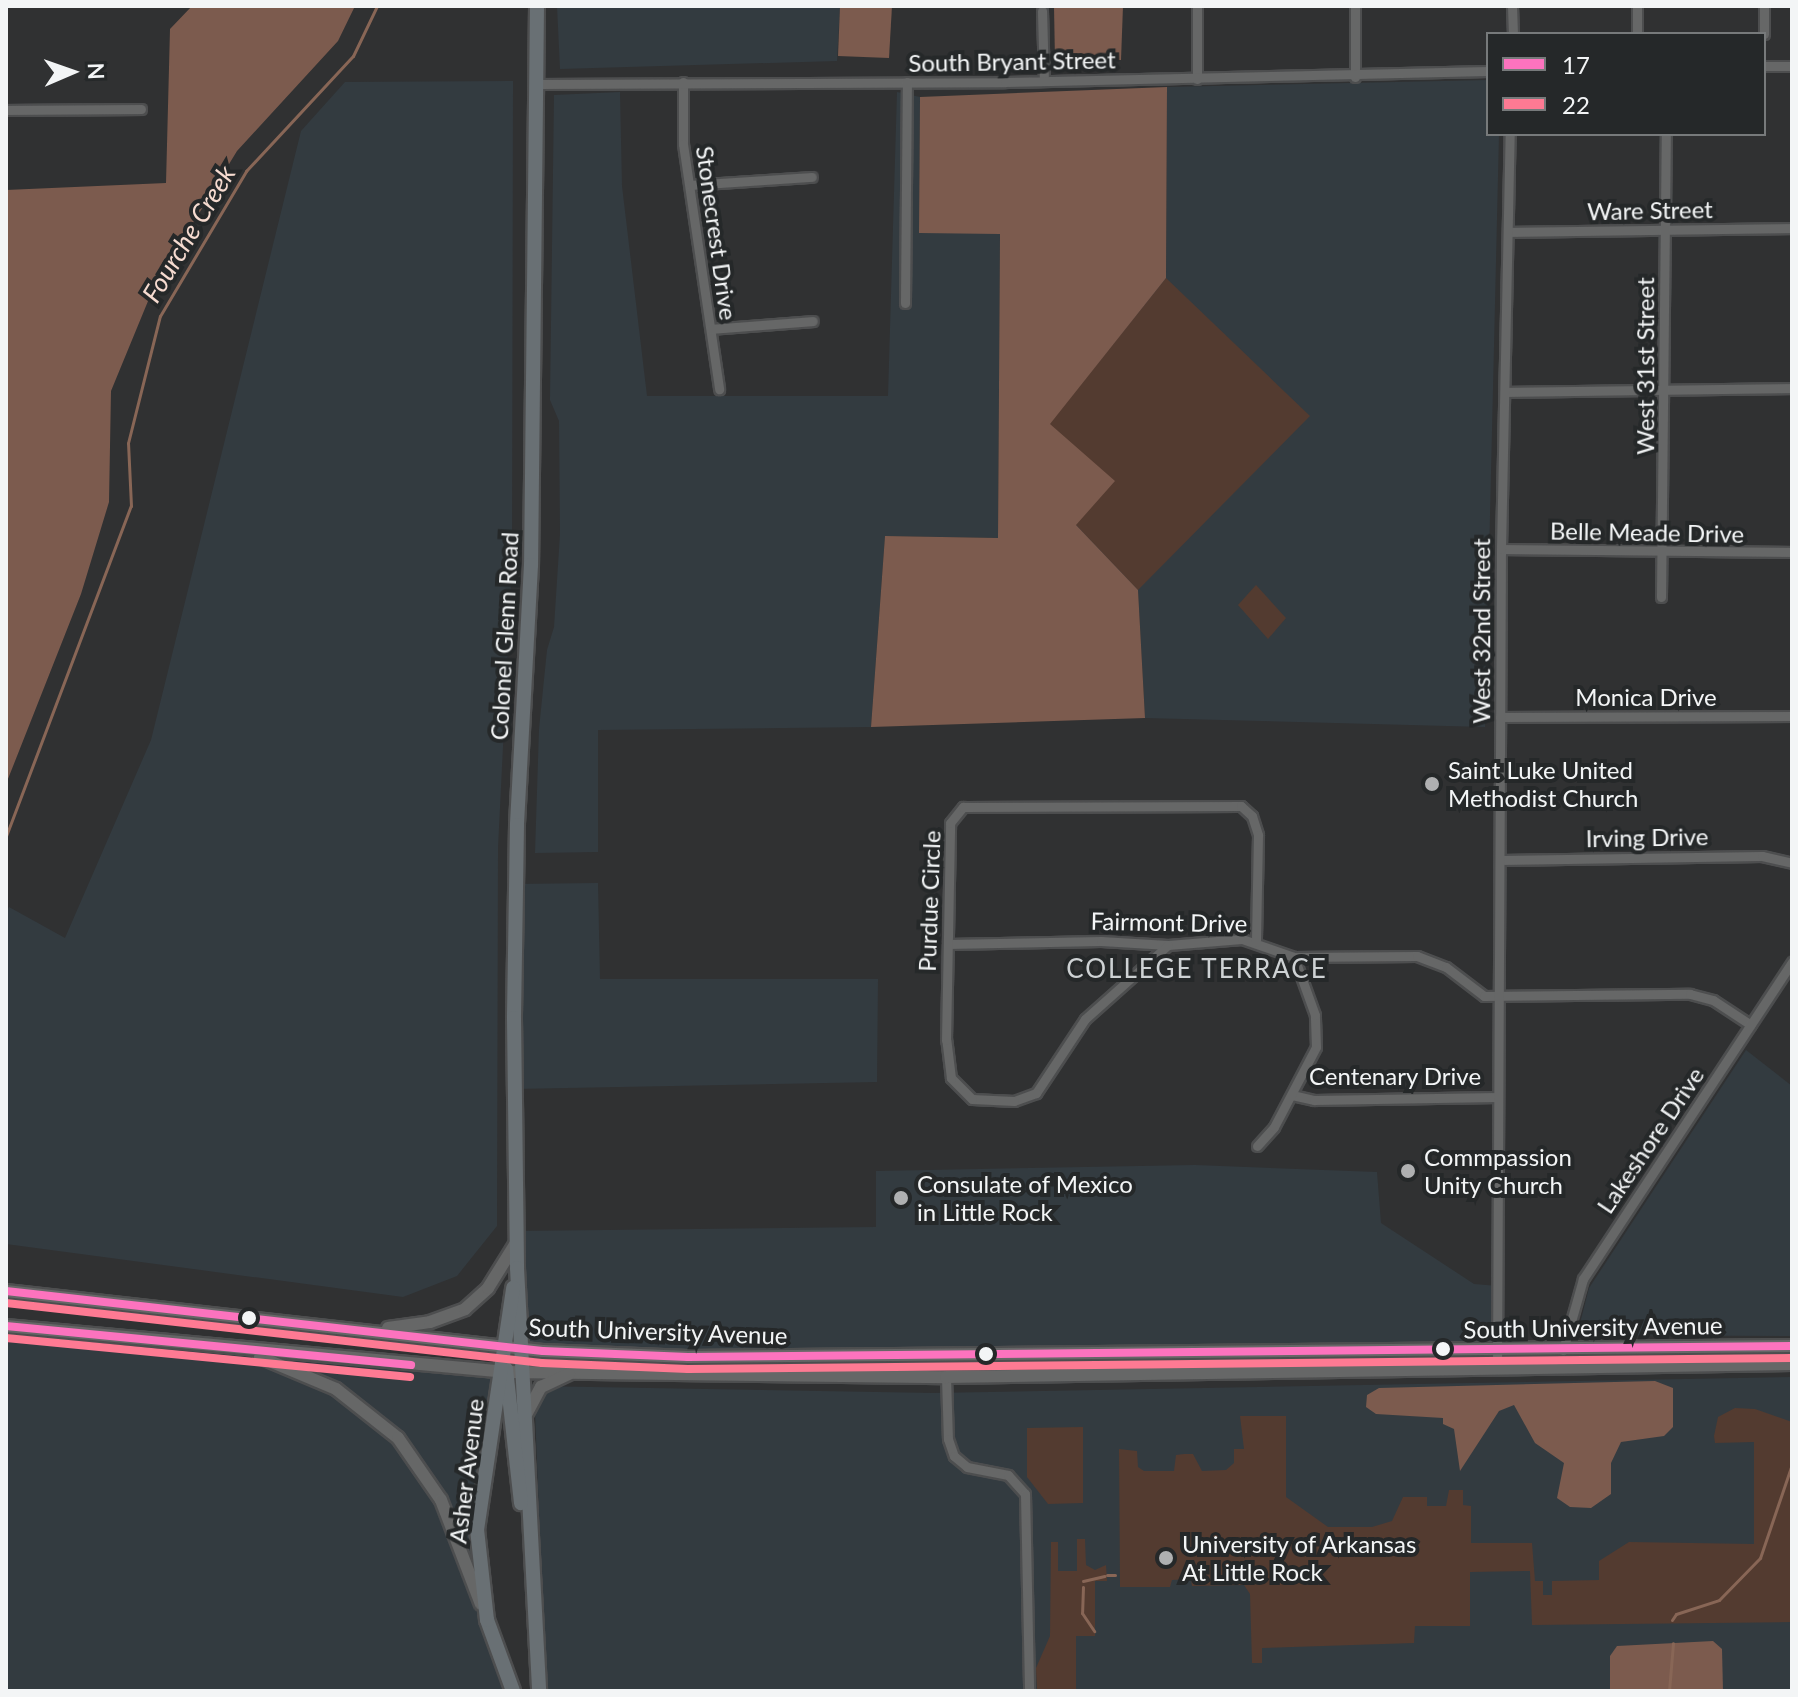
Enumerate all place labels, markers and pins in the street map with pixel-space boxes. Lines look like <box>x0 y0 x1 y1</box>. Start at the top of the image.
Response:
place label: Saint Luke United Methodist Church <box>1448 756 1638 812</box>
marker: Saint Luke United Methodist Church <box>1423 775 1441 793</box>
place label: Commpassion Unity Church <box>1424 1143 1572 1199</box>
marker: Commpassion Unity Church <box>1399 1162 1417 1180</box>
place label: Consulate of Mexico in Little Rock <box>917 1170 1133 1226</box>
marker: Consulate of Mexico in Little Rock <box>892 1189 910 1207</box>
unlabelled marker <box>241 1310 257 1326</box>
unlabelled marker <box>1435 1341 1451 1357</box>
unlabelled marker <box>978 1346 994 1362</box>
place label: University of Arkansas At Little Rock <box>1182 1530 1418 1586</box>
marker: University of Arkansas At Little Rock <box>1157 1549 1175 1567</box>

